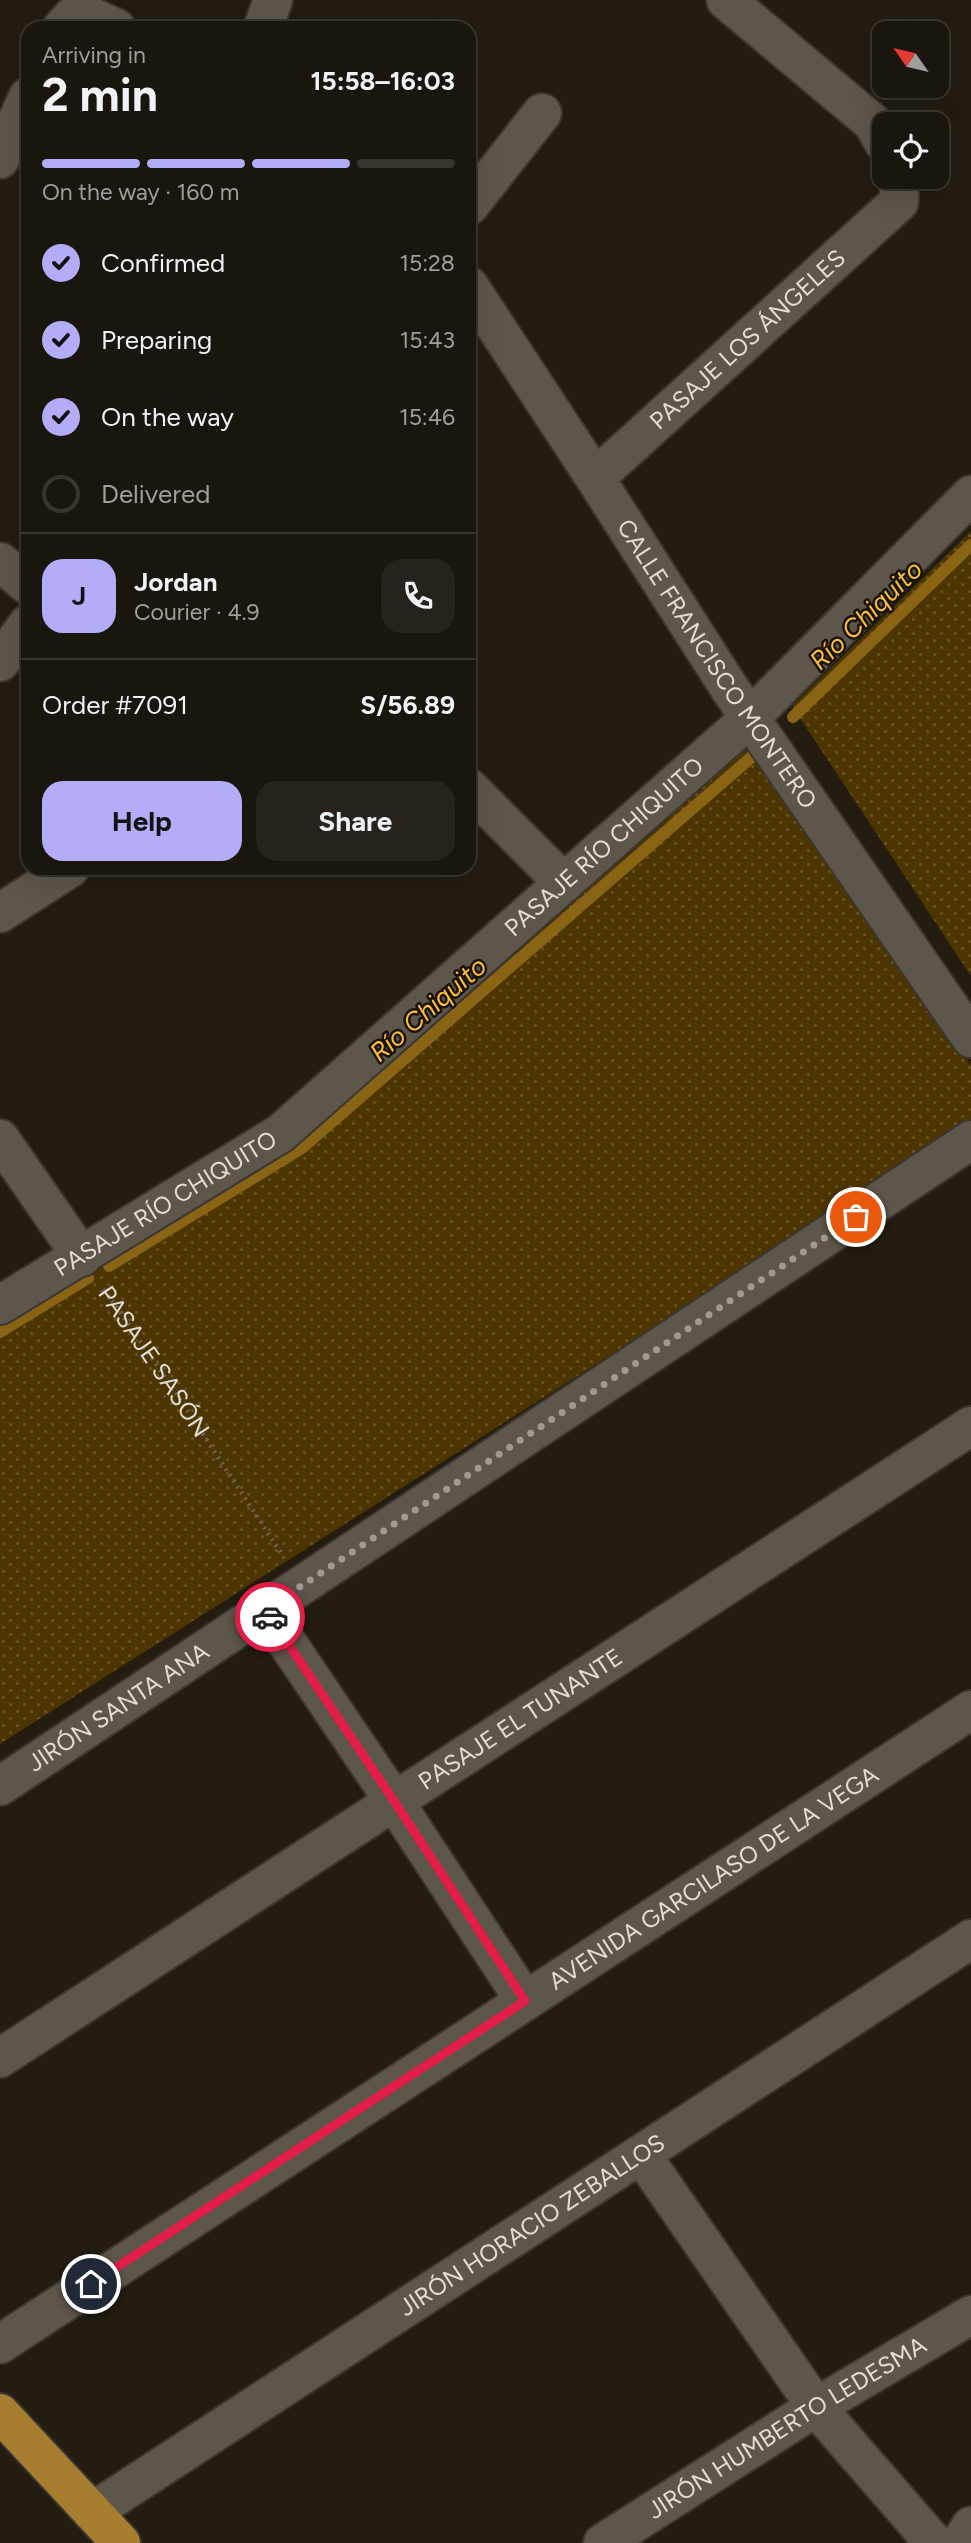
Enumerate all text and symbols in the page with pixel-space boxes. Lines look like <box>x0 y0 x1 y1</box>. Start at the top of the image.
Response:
north arrow <box>872 21 948 98</box>
map controls <box>872 21 949 189</box>
text: Arriving in <box>42 41 146 69</box>
text: 15:58–16:03 <box>311 65 455 97</box>
text: 2 min <box>42 67 158 123</box>
button: locate <box>872 112 949 189</box>
text: On the way · 160 m <box>42 178 239 206</box>
street label: PASAJE LOS ÁNGELES <box>643 243 851 435</box>
icon: check <box>42 244 80 282</box>
text: Confirmed <box>101 247 225 279</box>
text: 15:28 <box>399 249 455 277</box>
icon: check <box>42 321 80 359</box>
text: Preparing <box>101 324 212 356</box>
text: 15:43 <box>400 326 455 354</box>
icon: check <box>42 398 80 436</box>
text: On the way <box>101 401 234 433</box>
text: 15:46 <box>399 403 455 431</box>
text: Delivered <box>101 478 210 510</box>
street label: CALLE FRANCISCO MONTERO <box>611 514 823 814</box>
water label: Río Chiquito <box>803 553 929 677</box>
button: phone <box>381 559 455 633</box>
text: Jordan <box>134 566 217 598</box>
text: J <box>72 580 86 612</box>
text: Courier · 4.9 <box>134 598 260 626</box>
text: Order #7091 <box>42 689 188 721</box>
text: S/56.89 <box>360 689 455 721</box>
street label: PASAJE RÍO CHIQUITO <box>498 751 709 942</box>
button: Help <box>42 781 242 861</box>
button: Share <box>256 781 455 861</box>
water label: Río Chiquito <box>363 950 493 1068</box>
street label: PASAJE RÍO CHIQUITO <box>49 1124 282 1282</box>
pin <box>826 1187 886 1247</box>
icon: bag <box>837 1198 875 1236</box>
street label: PASAJE SASÓN <box>92 1280 216 1442</box>
courier <box>235 1582 305 1652</box>
icon: car <box>251 1598 289 1636</box>
street label: JIRÓN SANTA ANA <box>22 1636 215 1778</box>
street label: PASAJE EL TUNANTE <box>413 1642 628 1796</box>
street label: AVENIDA GARCILASO DE LA VEGA <box>543 1759 884 1996</box>
street label: JIRÓN HORACIO ZEBALLOS <box>393 2128 670 2322</box>
pin <box>61 2254 121 2314</box>
icon: home <box>72 2265 110 2303</box>
street label: JIRÓN HUMBERTO LEDESMA <box>642 2330 932 2525</box>

